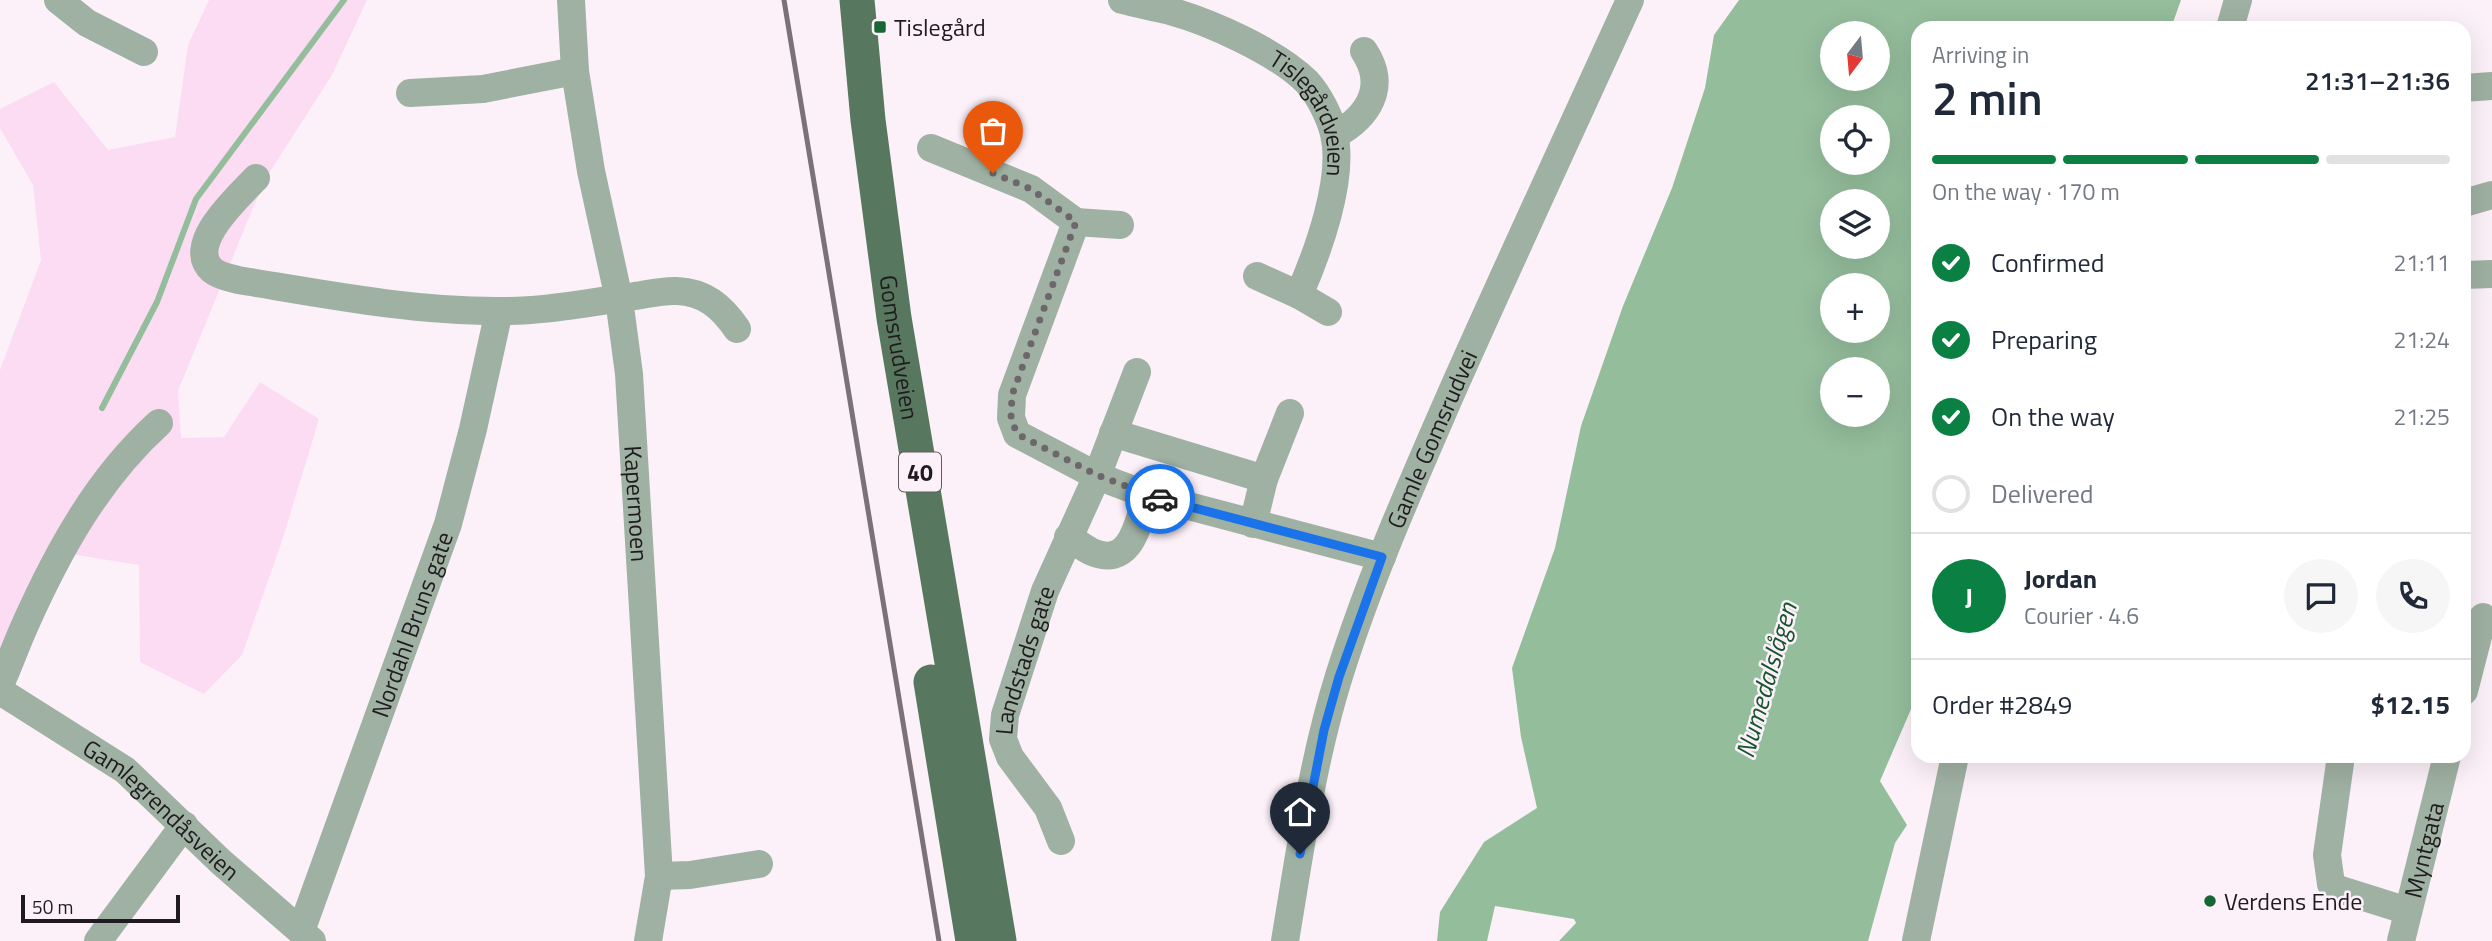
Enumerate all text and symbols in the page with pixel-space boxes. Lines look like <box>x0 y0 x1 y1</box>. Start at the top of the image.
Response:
place label: Tislegård <box>894 9 986 45</box>
marker: Tislegård <box>872 19 888 35</box>
north arrow <box>1820 21 1890 91</box>
map controls <box>1820 21 1890 427</box>
text: Arriving in <box>1932 37 2029 72</box>
street label: Tislegårdveien <box>1263 41 1355 178</box>
text: 21:31–21:36 <box>2305 61 2450 100</box>
text: 2 min <box>1932 63 2043 133</box>
pin <box>963 101 1023 173</box>
button: locate <box>1820 105 1890 175</box>
icon: bag <box>974 112 1012 150</box>
text: On the way · 170 m <box>1932 174 2120 209</box>
button: layers <box>1820 189 1890 259</box>
text: Confirmed <box>1991 243 2105 282</box>
icon: check <box>1932 244 1970 282</box>
text: 21:11 <box>2393 245 2450 280</box>
street label: Gomsrudveien <box>871 273 929 422</box>
button: + <box>1820 273 1890 343</box>
text: Preparing <box>1991 320 2097 359</box>
icon: check <box>1932 321 1970 359</box>
text: 21:24 <box>2393 322 2450 357</box>
street label: Gamle Gomsrudvei <box>1377 344 1486 534</box>
button: − <box>1820 357 1890 427</box>
text: On the way <box>1991 397 2115 436</box>
icon: check <box>1932 398 1970 436</box>
text: 21:25 <box>2393 399 2450 434</box>
street label: Kapermoen <box>615 444 658 563</box>
road number: 40 <box>899 452 941 492</box>
courier <box>1125 464 1195 534</box>
text: Delivered <box>1991 474 2094 513</box>
icon: car <box>1141 480 1179 518</box>
street label: Nordahl Bruns gate <box>362 526 462 722</box>
text: Jordan <box>2024 559 2097 598</box>
button: chat <box>2284 559 2358 633</box>
button: phone <box>2376 559 2450 633</box>
text: J <box>1965 577 1973 616</box>
street label: Landstads gate <box>985 581 1064 736</box>
water label: Numedalslågen <box>1725 597 1807 762</box>
text: Courier · 4.6 <box>2024 598 2139 633</box>
text: Order #2849 <box>1932 685 2072 724</box>
text: $12.15 <box>2371 685 2450 724</box>
street label: Gamlegrendåsveien <box>76 730 248 889</box>
pin <box>1270 782 1330 854</box>
icon: home <box>1281 793 1319 831</box>
street label: Myntgata <box>2394 798 2453 902</box>
place label: Verdens Ende <box>2224 883 2362 919</box>
scale bar <box>21 892 180 924</box>
text: 50 m <box>32 892 73 921</box>
marker: Verdens Ende <box>2202 893 2218 909</box>

